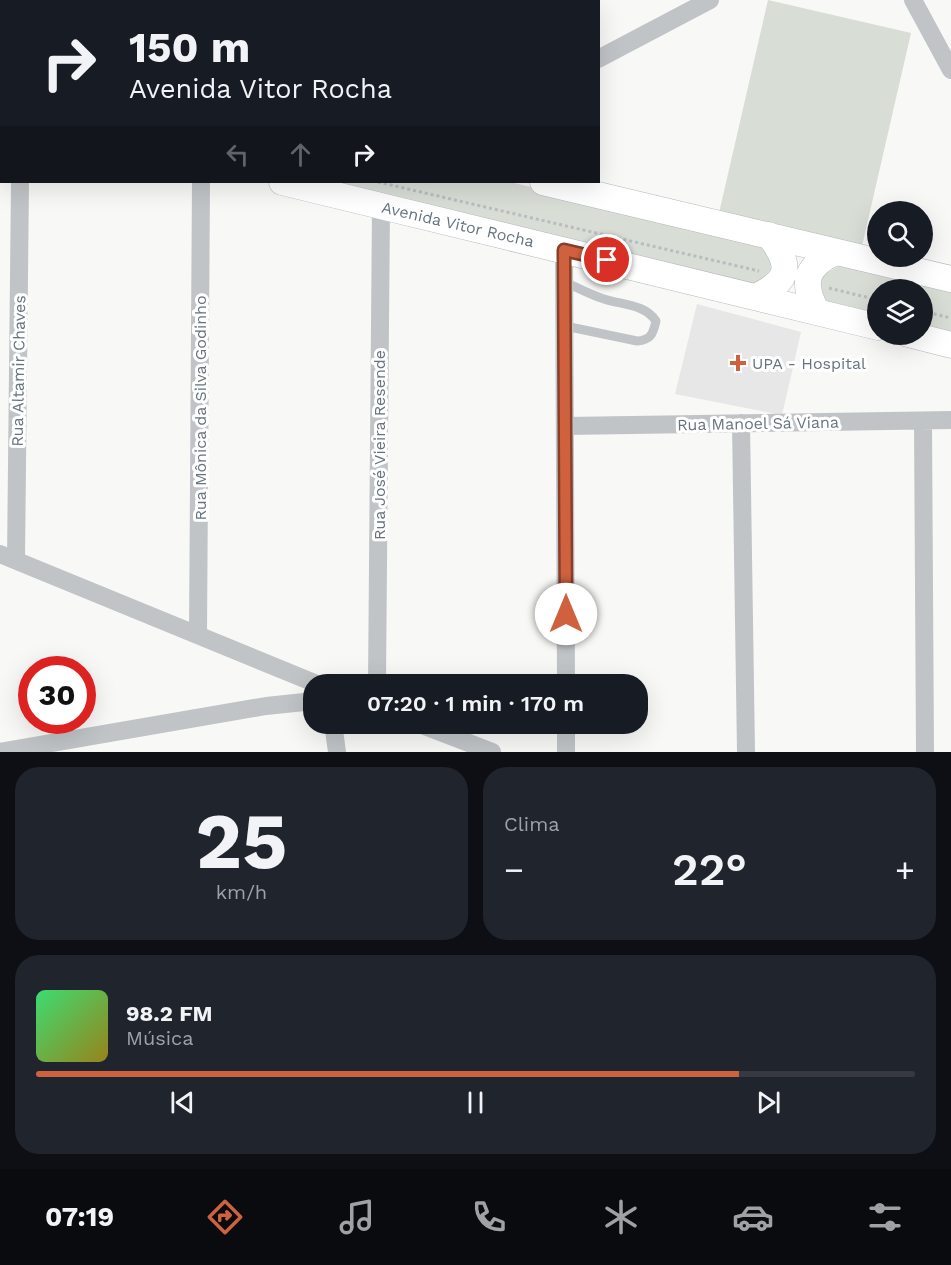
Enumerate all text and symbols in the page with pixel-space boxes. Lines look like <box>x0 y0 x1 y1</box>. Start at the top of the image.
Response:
text: 150 m <box>129 23 250 72</box>
icon: right <box>30 24 108 102</box>
text: Avenida Vitor Rocha <box>129 73 392 105</box>
icon: left <box>221 138 254 171</box>
icon: ahead <box>284 138 317 171</box>
icon: right <box>347 138 380 171</box>
street label: Avenida Vitor Rocha <box>380 198 536 251</box>
map controls <box>867 201 933 345</box>
button: search <box>867 201 933 267</box>
pin <box>581 234 632 285</box>
icon: arrive <box>590 243 623 276</box>
button: layers <box>867 279 933 345</box>
street label: Rua Altamir Chaves <box>8 295 29 447</box>
street label: Rua Mônica da Silva Godinho <box>191 295 210 521</box>
street label: Rua José Vieira Resende <box>370 350 389 540</box>
marker: UPA - Hospital <box>729 354 747 372</box>
place label: UPA - Hospital <box>752 354 866 373</box>
street label: Rua Manoel Sá Viana <box>677 413 839 434</box>
position arrow <box>534 582 598 646</box>
speed limit sign: 30 <box>18 656 96 734</box>
text: 07:20 · 1 min · 170 m <box>367 691 584 716</box>
text: 25 <box>196 795 287 887</box>
text: Clima <box>504 812 560 836</box>
text: 22° <box>672 843 747 896</box>
text: − <box>504 850 524 889</box>
text: + <box>895 850 915 889</box>
text: km/h <box>216 880 267 904</box>
text: 98.2 FM <box>126 1001 213 1026</box>
text: Música <box>126 1026 194 1050</box>
icon: previous <box>166 1086 199 1119</box>
icon: pause <box>459 1086 492 1119</box>
icon: next <box>752 1086 785 1119</box>
icon: directions <box>204 1196 246 1238</box>
icon: music <box>336 1196 378 1238</box>
icon: phone <box>468 1196 510 1238</box>
icon: climate <box>600 1196 642 1238</box>
icon: car <box>732 1196 774 1238</box>
icon: filters <box>864 1196 906 1238</box>
text: 07:19 <box>45 1201 114 1233</box>

